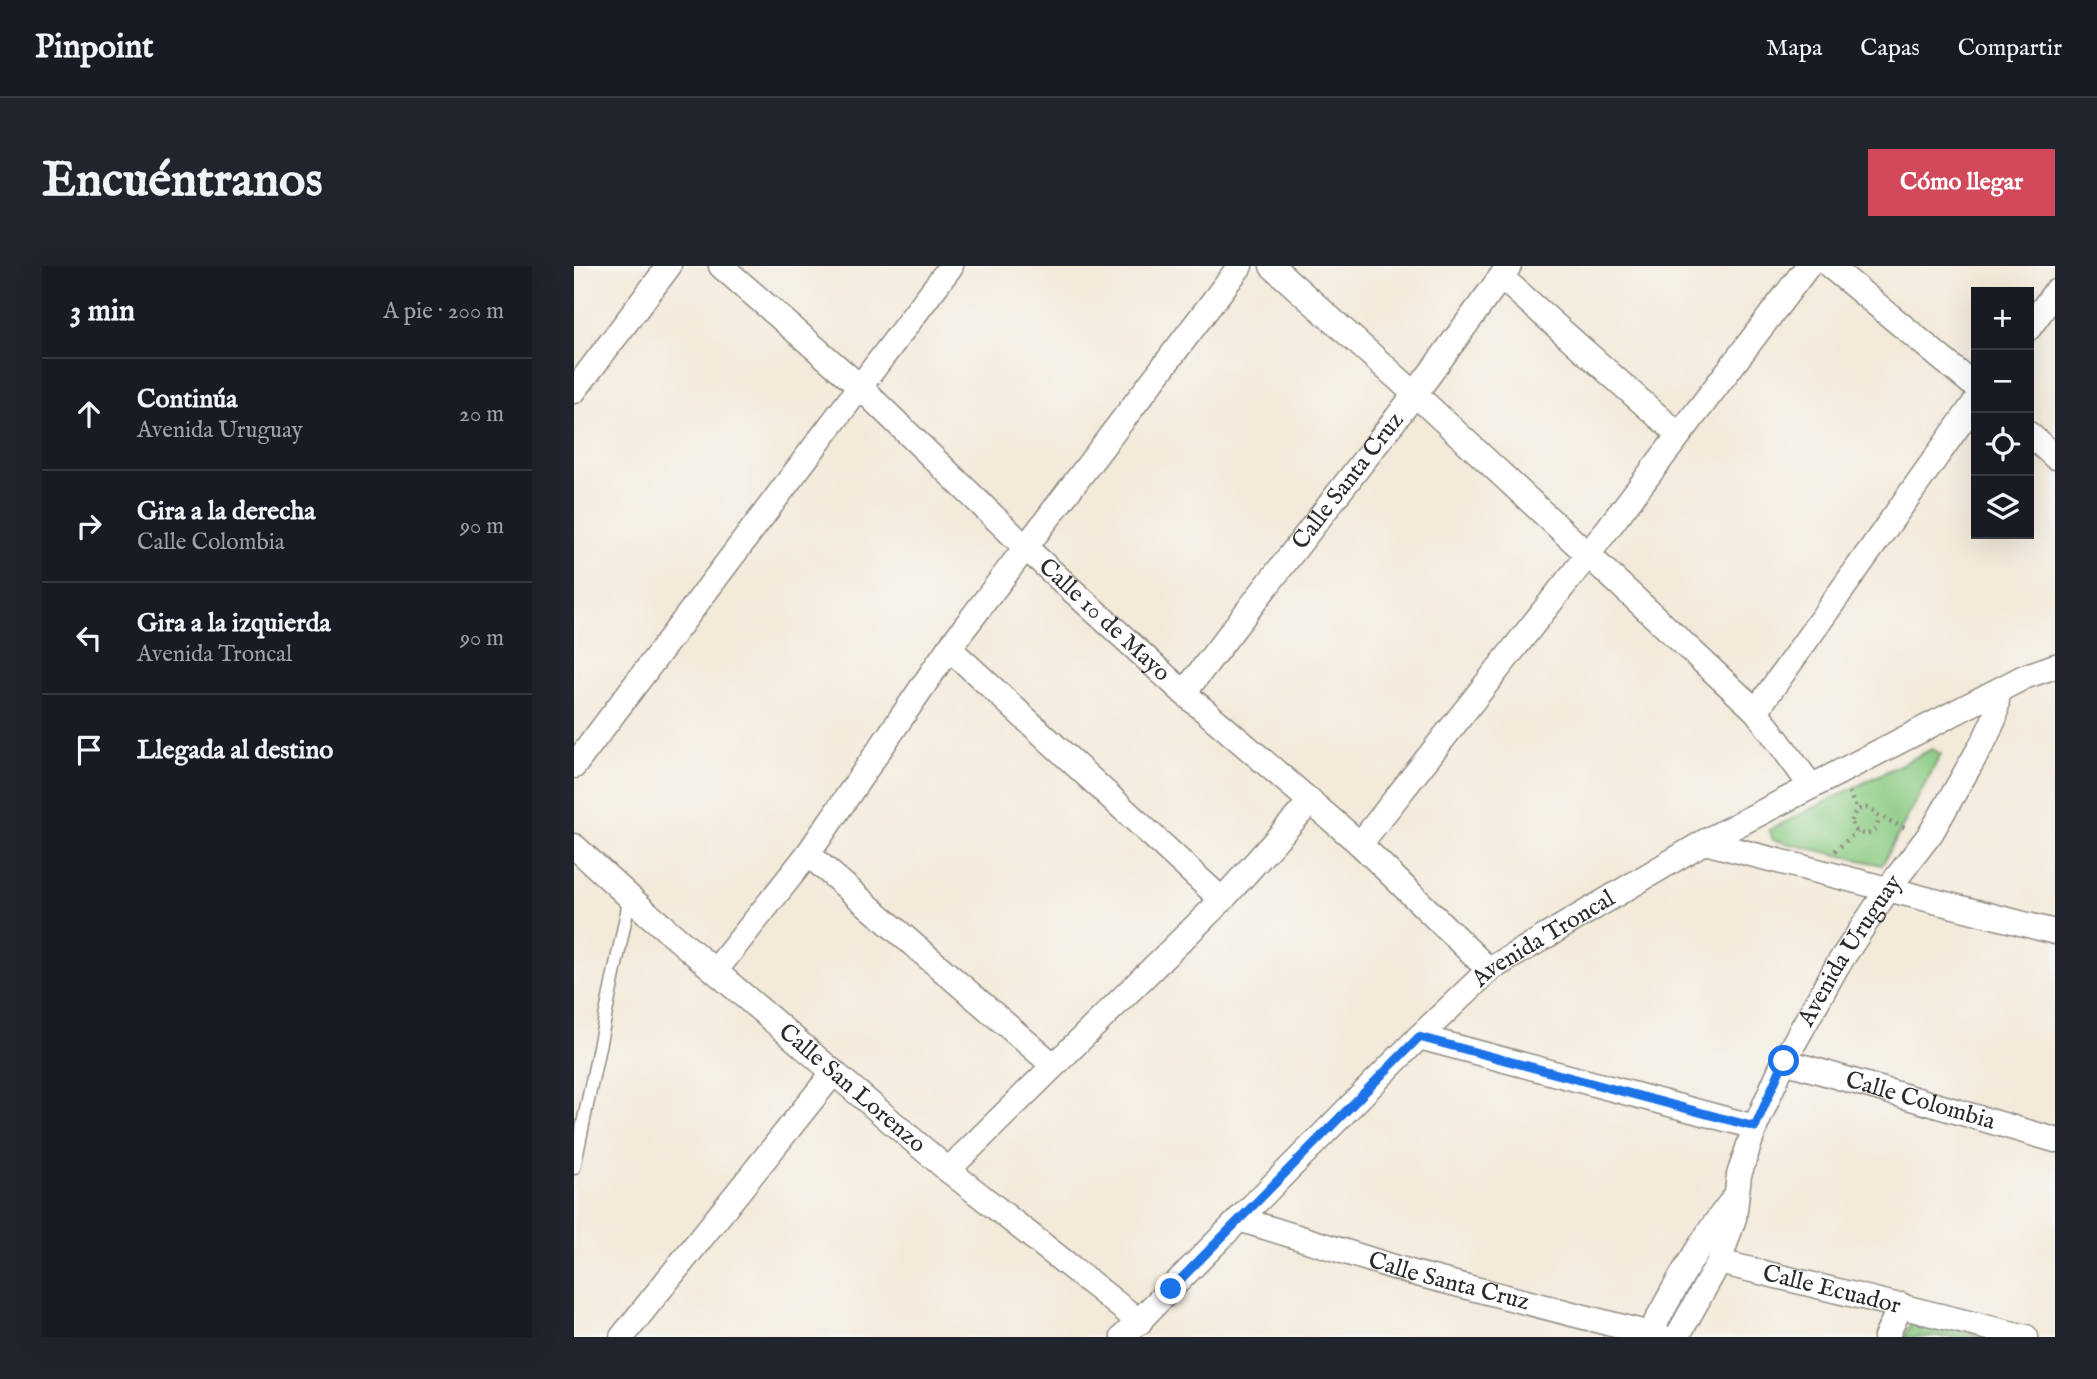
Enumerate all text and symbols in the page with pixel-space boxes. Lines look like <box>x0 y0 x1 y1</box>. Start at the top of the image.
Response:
text: Pinpoint <box>35 27 154 69</box>
text: Mapa <box>1766 33 1822 64</box>
text: Capas <box>1860 33 1920 64</box>
text: Compartir <box>1958 33 2062 64</box>
button: Cómo llegar <box>1868 149 2055 216</box>
text: Encuéntranos <box>42 151 323 213</box>
map controls <box>1971 287 2034 539</box>
button: + <box>1971 287 2034 350</box>
text: 3 min <box>70 293 135 331</box>
text: A pie · 200 m <box>383 297 504 326</box>
button: − <box>1971 350 2034 413</box>
text: Continúa <box>137 383 238 416</box>
icon: ahead <box>70 395 108 433</box>
text: 20 m <box>459 400 504 429</box>
street label: Calle Santa Cruz <box>1285 406 1411 556</box>
button: locate <box>1971 413 2034 476</box>
text: Avenida Uruguay <box>137 416 303 445</box>
button: layers <box>1971 476 2034 539</box>
text: Gira a la derecha <box>137 495 316 528</box>
icon: right <box>70 507 108 545</box>
text: 90 m <box>460 512 504 541</box>
text: Calle Colombia <box>137 528 285 557</box>
street label: Calle 10 de Mayo <box>1032 551 1177 689</box>
text: Gira a la izquierda <box>137 607 331 640</box>
icon: left <box>70 619 108 657</box>
text: 90 m <box>460 624 504 653</box>
text: Avenida Troncal <box>137 640 292 669</box>
icon: arrive <box>70 731 108 769</box>
text: Llegada al destino <box>137 734 333 767</box>
street label: Avenida Uruguay <box>1790 868 1909 1033</box>
street label: Avenida Troncal <box>1464 883 1621 995</box>
street label: Calle San Lorenzo <box>772 1017 933 1160</box>
route start <box>1768 1045 1799 1076</box>
street label: Calle Colombia <box>1842 1064 1999 1137</box>
street label: Calle Santa Cruz <box>1365 1245 1533 1318</box>
street label: Calle Ecuador <box>1759 1258 1904 1321</box>
route end <box>1155 1273 1186 1304</box>

